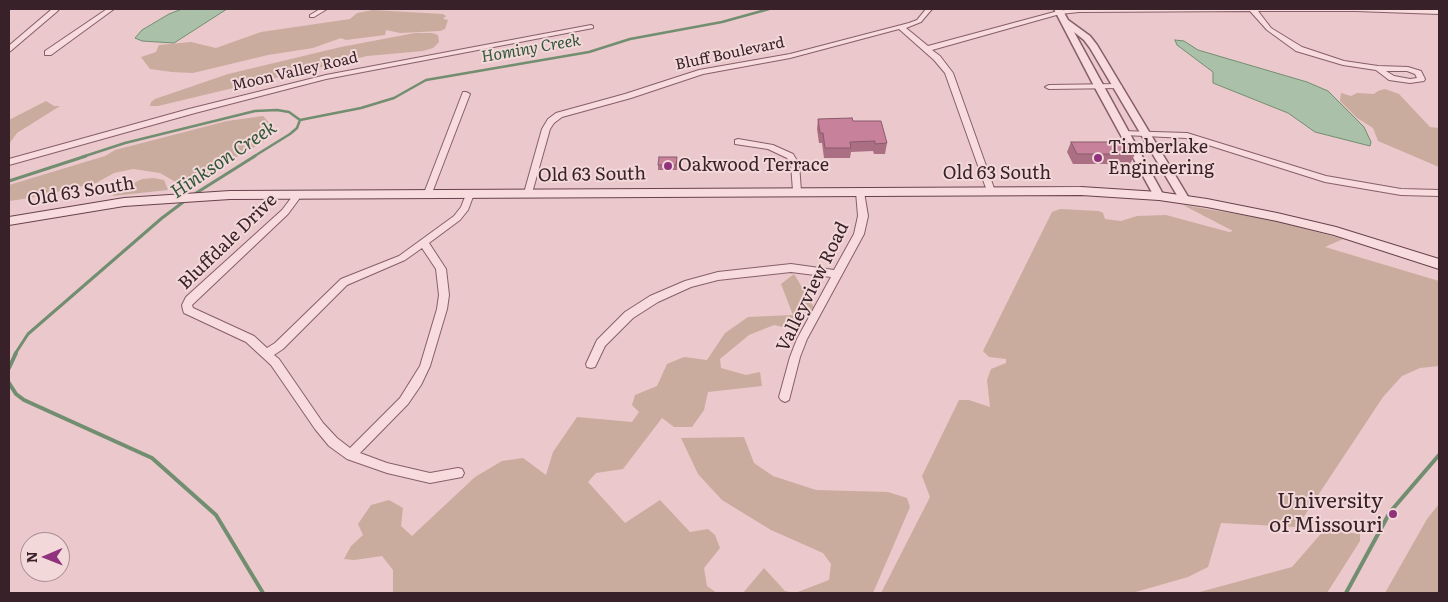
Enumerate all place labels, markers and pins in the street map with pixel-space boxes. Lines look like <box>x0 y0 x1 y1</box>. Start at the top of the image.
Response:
place label: Timberlake Engineering <box>1108 137 1214 180</box>
marker: Timberlake Engineering <box>1092 152 1104 164</box>
place label: Oakwood Terrace <box>678 155 829 177</box>
marker: Oakwood Terrace <box>662 160 674 172</box>
place label: University of Missouri <box>1269 489 1383 539</box>
marker: University of Missouri <box>1387 508 1399 520</box>

